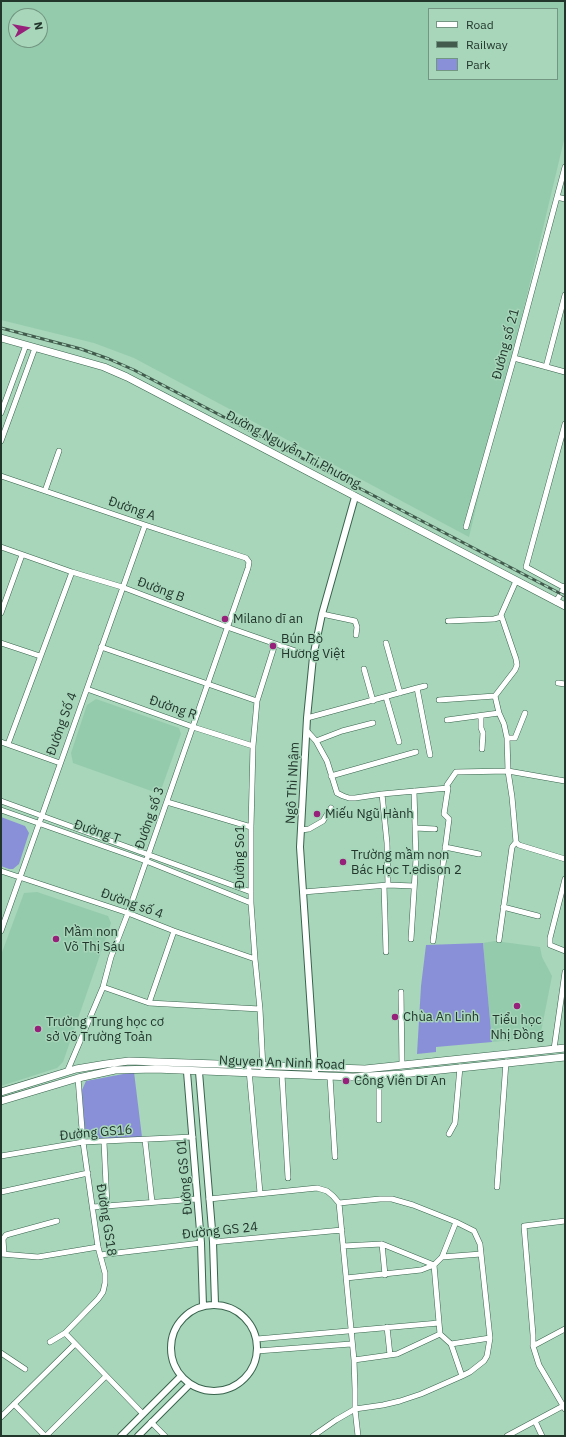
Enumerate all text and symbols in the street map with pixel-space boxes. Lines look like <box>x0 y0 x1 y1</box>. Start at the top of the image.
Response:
north arrow <box>8 8 48 48</box>
legend <box>428 8 558 80</box>
text: Road <box>466 17 494 32</box>
text: N <box>31 21 46 31</box>
text: Railway <box>466 37 508 52</box>
text: Park <box>466 57 490 72</box>
street label: Đường số 21 <box>489 307 523 381</box>
street label: Đường Nguyễn Tri Phương <box>223 408 363 492</box>
street label: Đường A <box>106 494 158 524</box>
street label: Đường B <box>135 574 187 606</box>
place label: Milano dĩ an <box>233 611 303 627</box>
marker: Milano dĩ an <box>220 614 230 624</box>
place label: Bún Bò Hương Việt <box>281 631 345 662</box>
marker: Bún Bò Hương Việt <box>268 641 278 651</box>
street label: Đường Số 4 <box>43 690 81 758</box>
street label: Đường R <box>147 693 199 723</box>
street label: Ngô Thì Nhậm <box>283 741 303 825</box>
street label: Đường số 3 <box>132 785 168 851</box>
place label: Miếu Ngũ Hành <box>325 806 414 822</box>
marker: Miếu Ngũ Hành <box>312 809 322 819</box>
street label: Đường T <box>72 817 122 847</box>
street label: Đường So1 <box>232 825 248 889</box>
place label: Trường mầm non Bác Học T.edison 2 <box>351 847 462 878</box>
marker: Trường mầm non Bác Học T.edison 2 <box>338 857 348 867</box>
street label: Đường số 4 <box>99 886 165 922</box>
place label: Mầm non Võ Thị Sáu <box>64 924 125 955</box>
marker: Mầm non Võ Thị Sáu <box>51 934 61 944</box>
marker: Tiểu học Nhị Đồng <box>512 1001 522 1011</box>
place label: Chùa An Linh <box>403 1009 479 1025</box>
marker: Chùa An Linh <box>390 1012 400 1022</box>
place label: Tiểu học Nhị Đồng <box>490 1012 544 1043</box>
place label: Trường Trung học cơ sở Võ Trường Toản <box>46 1014 164 1045</box>
marker: Trường Trung học cơ sở Võ Trường Toản <box>33 1024 43 1034</box>
street label: Nguyen An Ninh Road <box>219 1053 345 1073</box>
place label: Công Viên Dĩ An <box>354 1073 446 1089</box>
marker: Công Viên Dĩ An <box>341 1076 351 1086</box>
street label: Đường GS16 <box>59 1122 133 1144</box>
street label: Đường GS 01 <box>174 1138 196 1216</box>
street label: Đường GS18 <box>93 1183 119 1257</box>
street label: Đường GS 24 <box>181 1219 259 1243</box>

